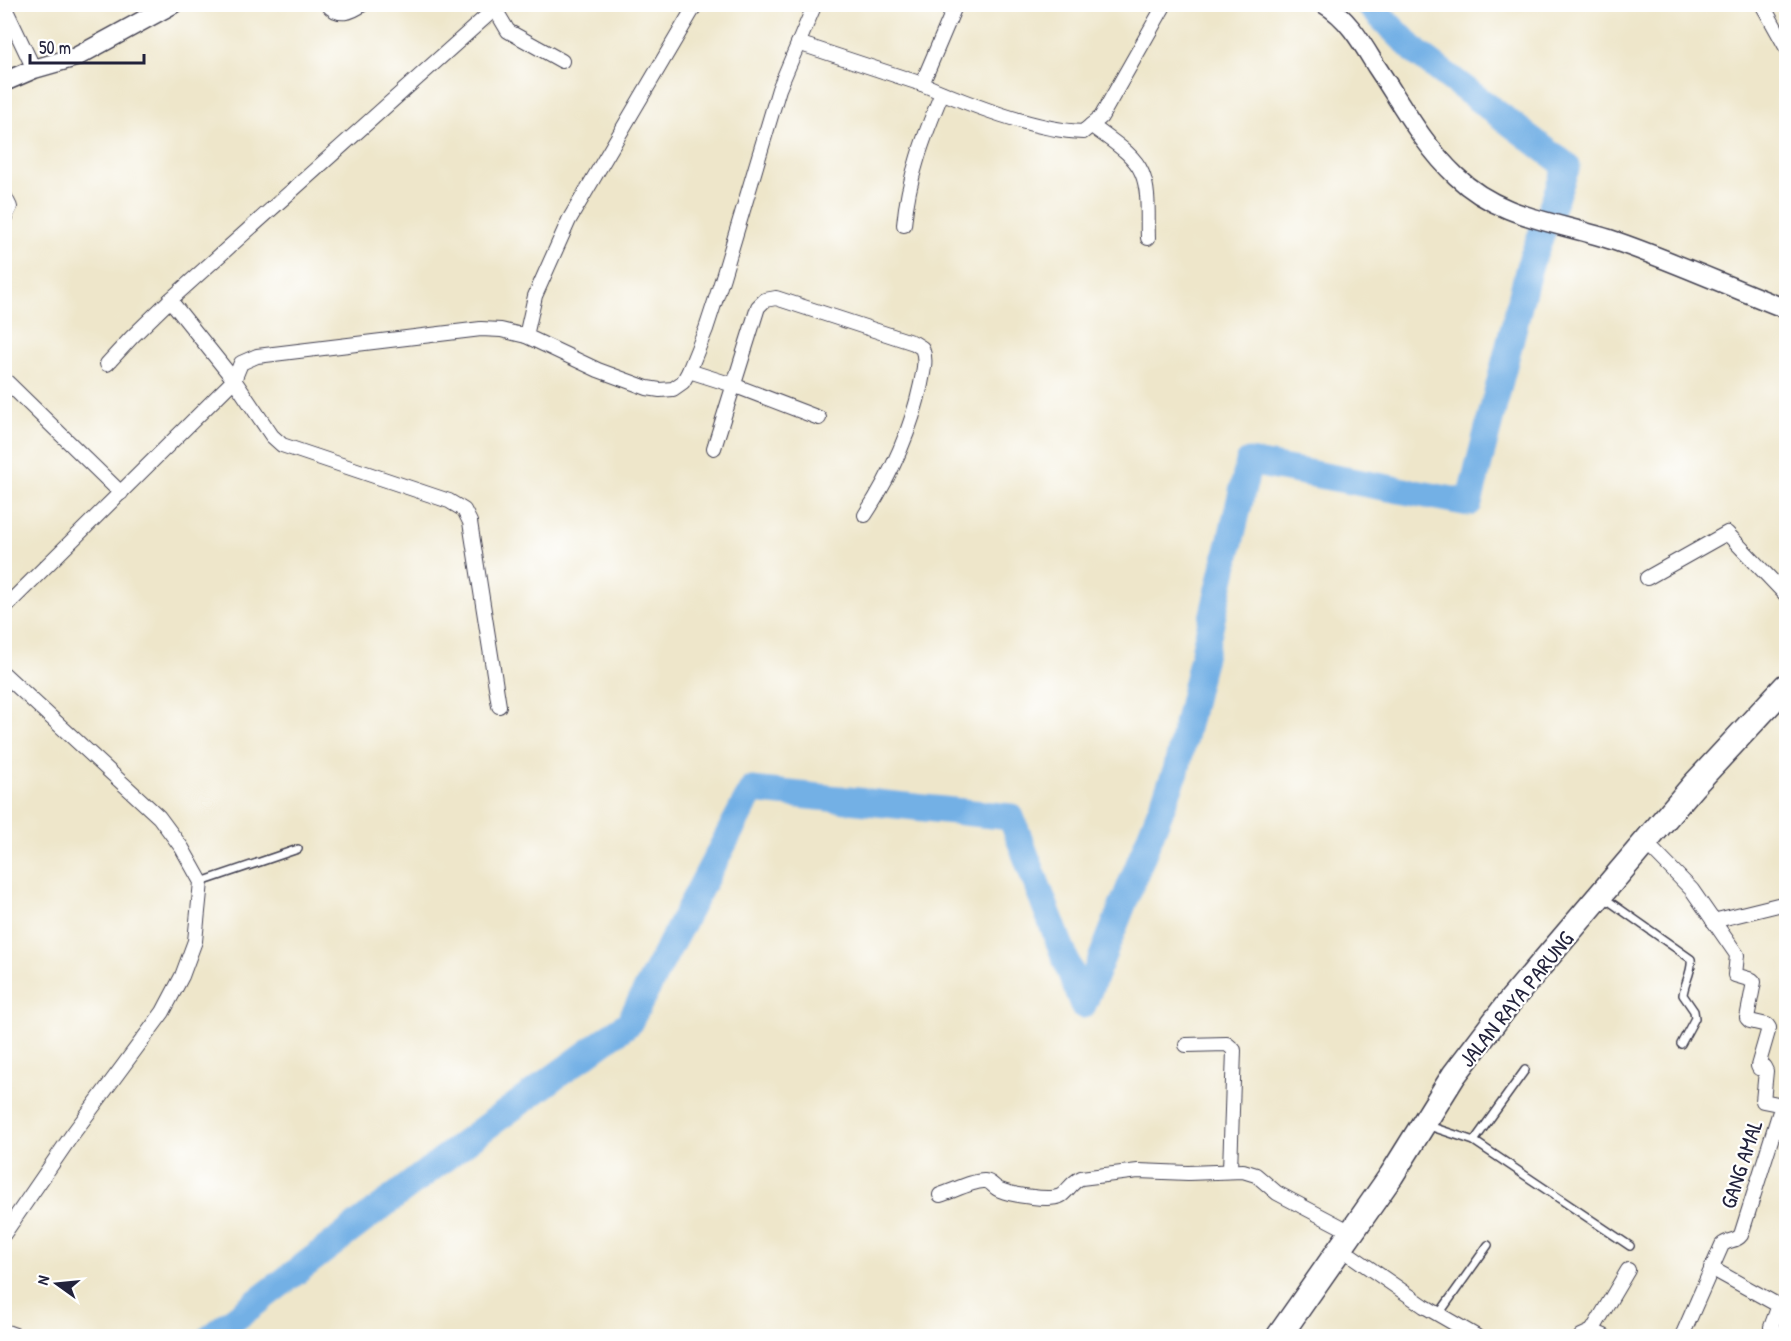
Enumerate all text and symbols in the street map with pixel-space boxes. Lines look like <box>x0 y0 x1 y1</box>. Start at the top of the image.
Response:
scale bar <box>30 27 144 65</box>
text: 50 m <box>39 35 71 60</box>
street label: JALAN RAYA PARUNG <box>1452 925 1580 1073</box>
street label: GANG AMAL <box>1713 1116 1769 1212</box>
north arrow <box>27 1254 87 1314</box>
text: N <box>31 1273 54 1287</box>

